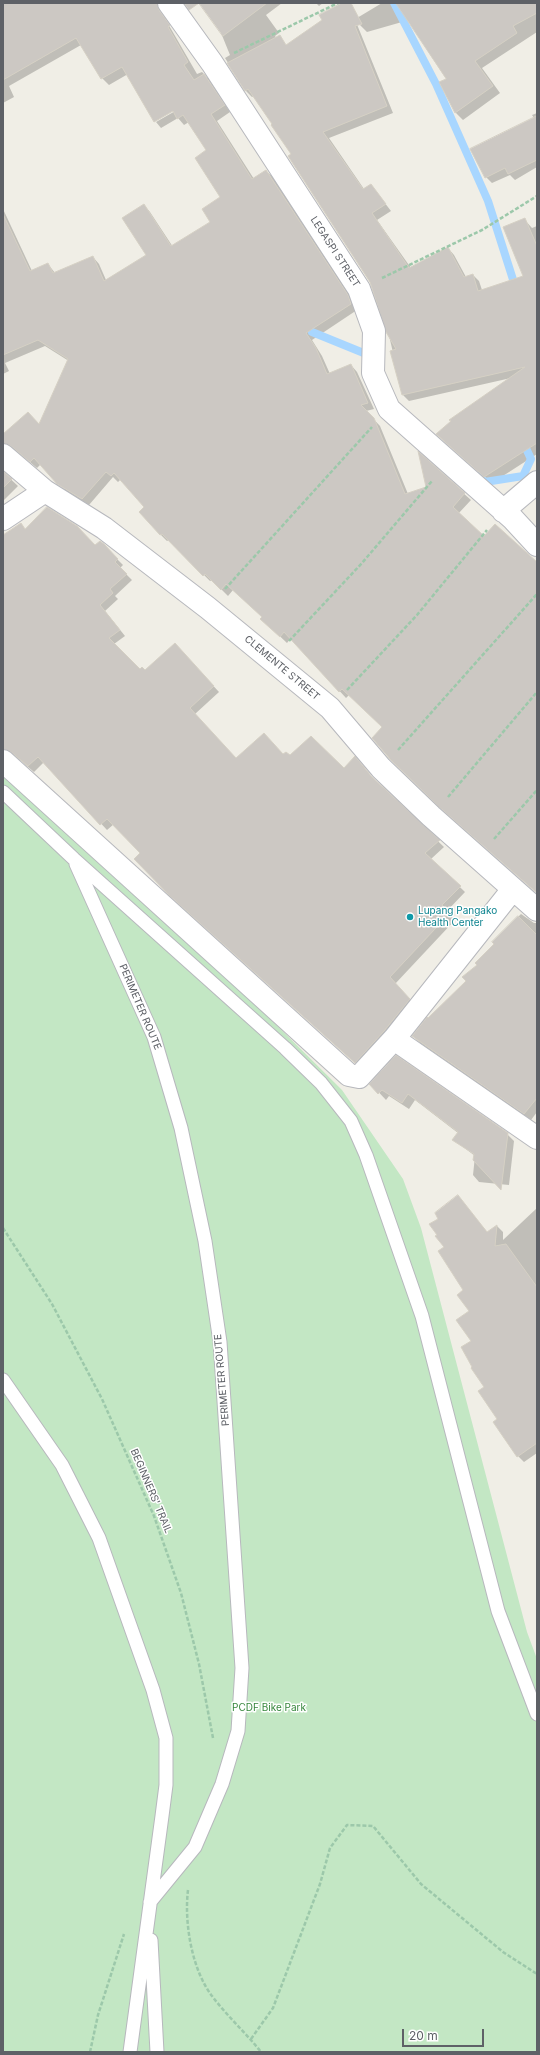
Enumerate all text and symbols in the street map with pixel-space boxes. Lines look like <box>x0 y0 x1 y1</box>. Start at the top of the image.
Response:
street label: LEGASPI STREET <box>308 214 362 290</box>
street label: CLEMENTE STREET <box>242 633 322 703</box>
place label: Lupang Pangako Health Center <box>418 905 497 928</box>
marker: Lupang Pangako Health Center <box>405 912 415 922</box>
street label: PERIMETER ROUTE <box>116 962 164 1052</box>
street label: PERIMETER ROUTE <box>212 1334 232 1426</box>
street label: BEGINNERS' TRAIL <box>128 1447 174 1535</box>
park label: PCDF Bike Park <box>232 1702 306 1714</box>
scale bar <box>404 2021 486 2047</box>
text: 20 m <box>409 2028 438 2043</box>

